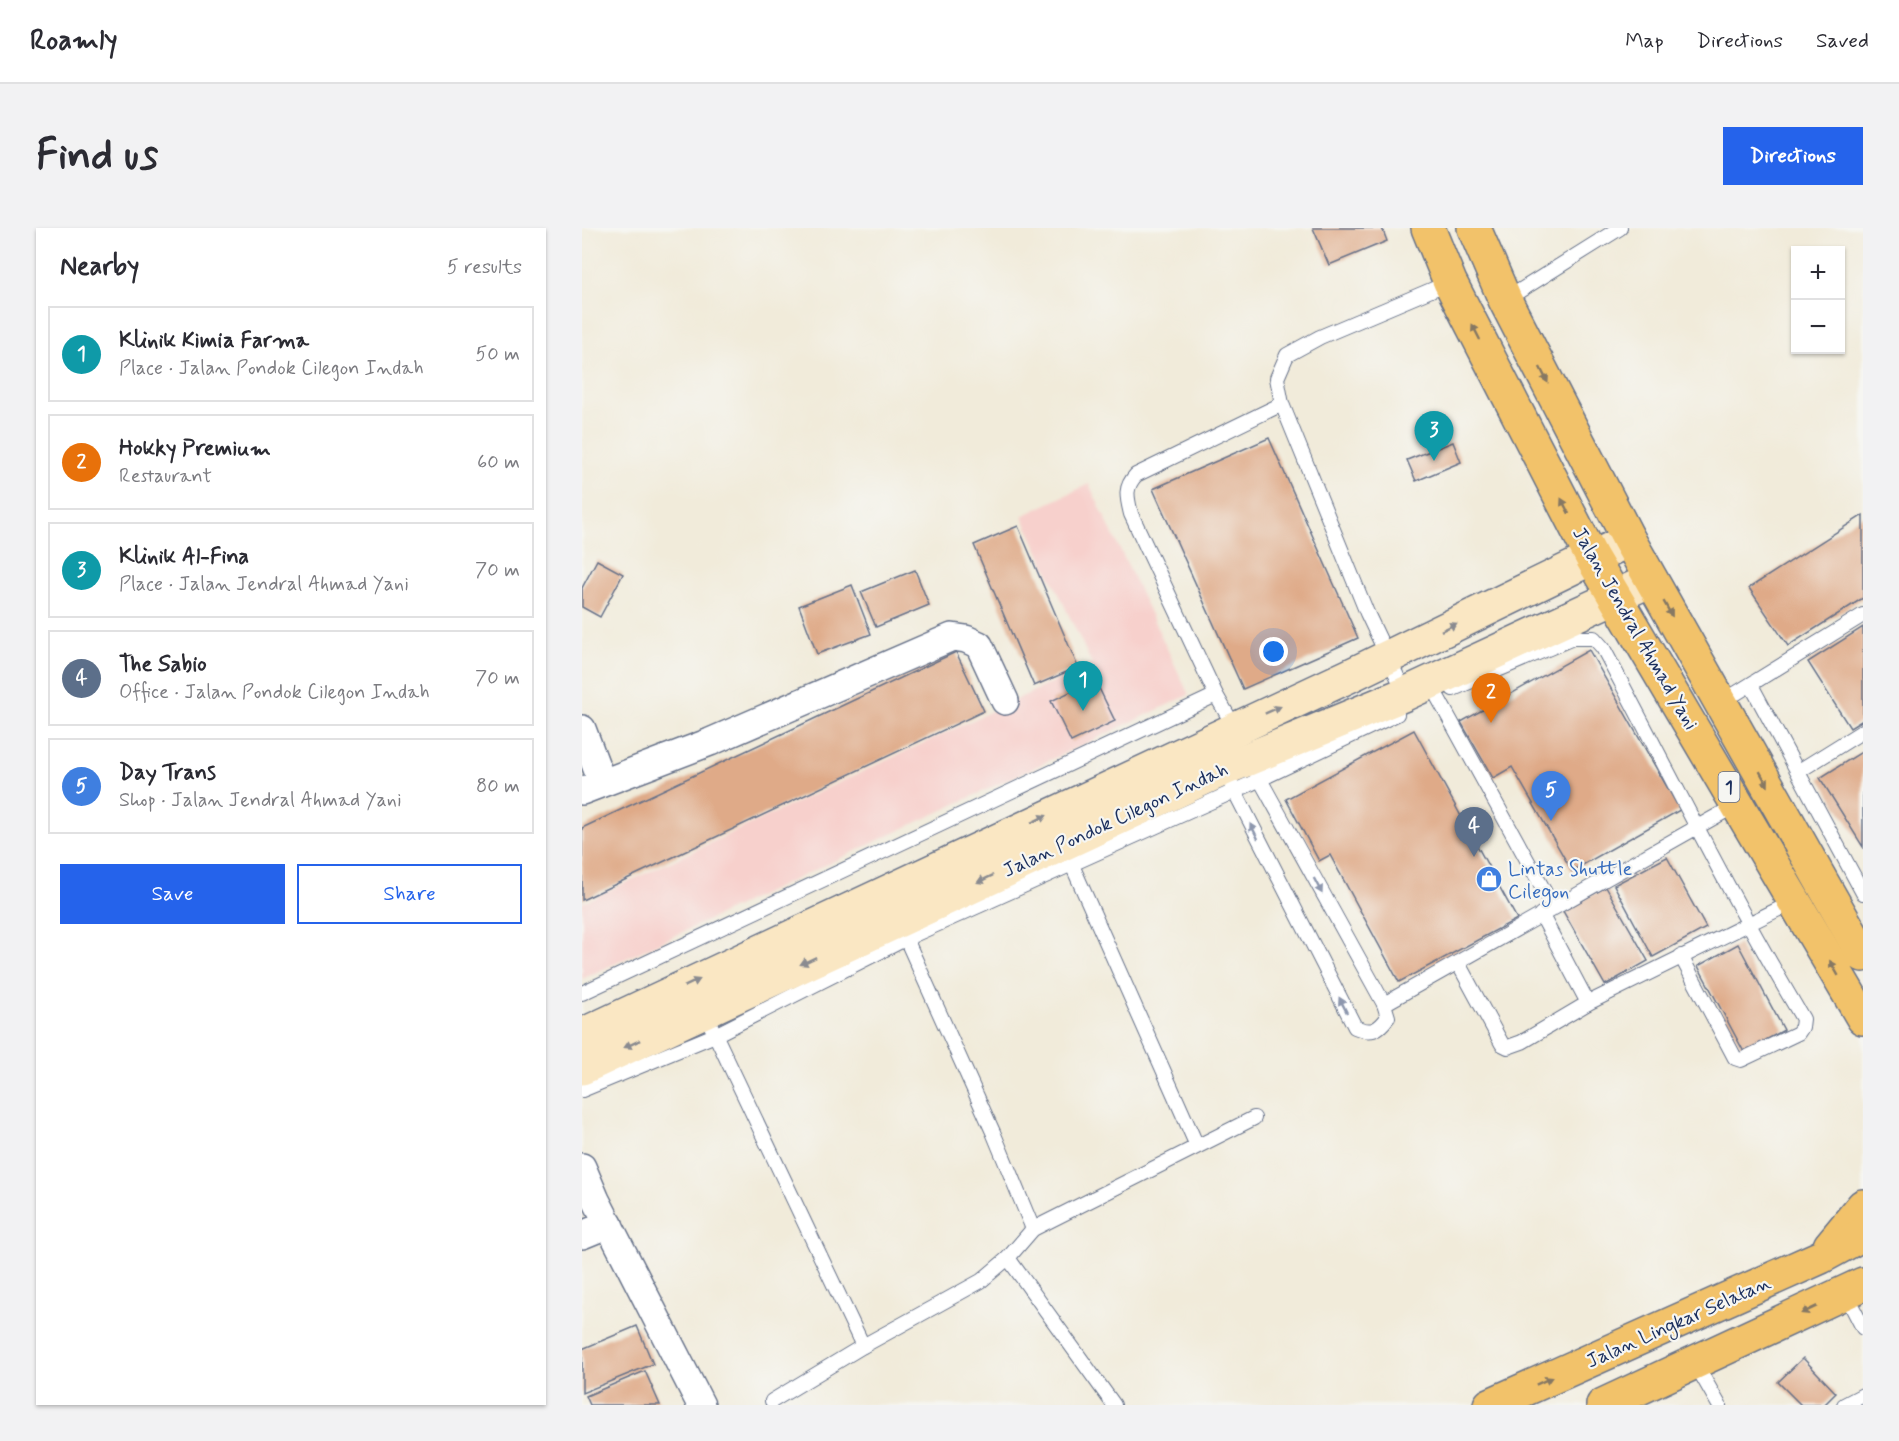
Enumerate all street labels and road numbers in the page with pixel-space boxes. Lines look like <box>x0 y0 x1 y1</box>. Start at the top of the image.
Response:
street label: Jalan Jendral Ahmad Yani <box>1565 522 1704 735</box>
street label: Jalan Pondok Cilegon Indah <box>999 756 1233 884</box>
road number: 1 <box>1718 772 1740 802</box>
street label: Jalan Lingkar Selatan <box>1582 1269 1776 1376</box>

